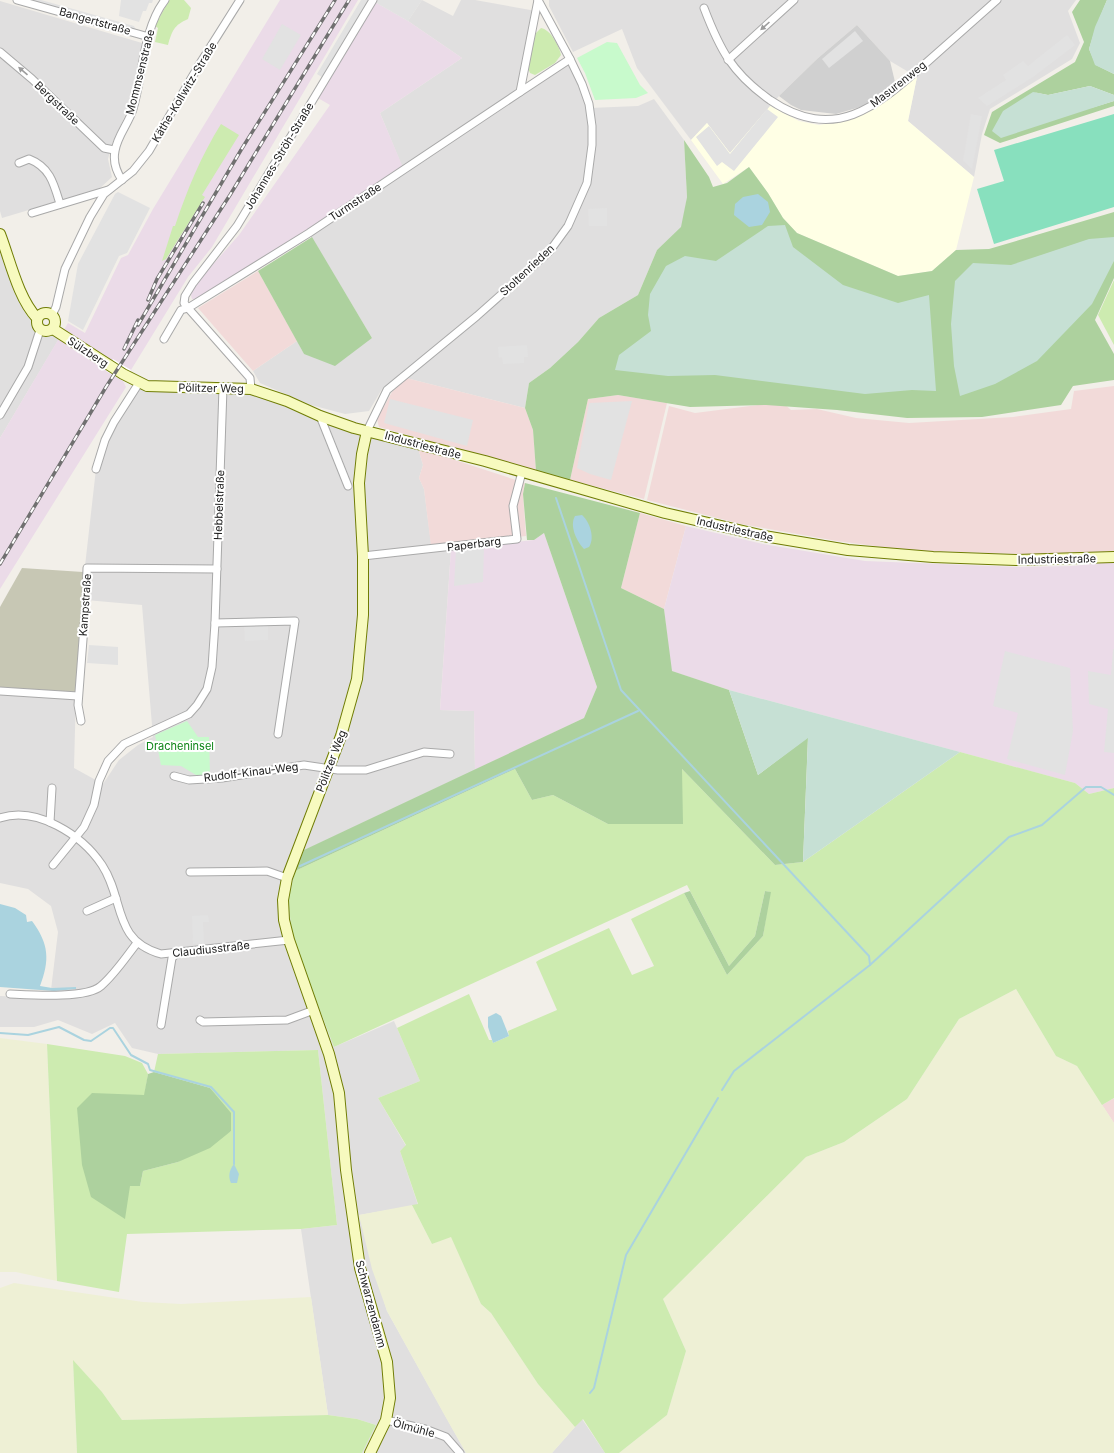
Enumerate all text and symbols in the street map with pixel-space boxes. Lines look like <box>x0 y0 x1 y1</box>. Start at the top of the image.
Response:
street label: Bangertstraße <box>58 4 132 38</box>
one-way arrow <box>760 22 770 31</box>
street label: Mommsenstraße <box>123 28 157 116</box>
street label: Käthe-Kollwitz-Straße <box>148 39 220 145</box>
street label: Masurenweg <box>867 58 929 110</box>
one-way arrow <box>17 66 28 75</box>
street label: Bergstraße <box>32 78 82 128</box>
street label: Johannes-Ströh-Straße <box>241 100 317 212</box>
street label: Turmstraße <box>326 180 384 224</box>
street label: Stoltenrieden <box>497 241 557 299</box>
street label: Sülzberg <box>65 334 111 370</box>
street label: Pölitzer Weg <box>178 380 244 396</box>
street label: Industriestraße <box>383 428 463 462</box>
street label: Hebbelstraße <box>211 470 227 540</box>
street label: Industriestraße <box>695 513 775 545</box>
street label: Paperbarg <box>446 534 502 554</box>
street label: Industriestraße <box>1018 551 1096 567</box>
street label: Kampstraße <box>76 573 94 637</box>
street label: Pölitzer Weg <box>313 728 349 794</box>
park label: Dracheninsel <box>146 739 214 753</box>
street label: Rudolf-Kinau-Weg <box>203 759 299 785</box>
street label: Claudiusstraße <box>171 938 251 960</box>
street label: Schwarzendamm <box>353 1259 389 1349</box>
street label: Ölmühle <box>392 1416 436 1440</box>

